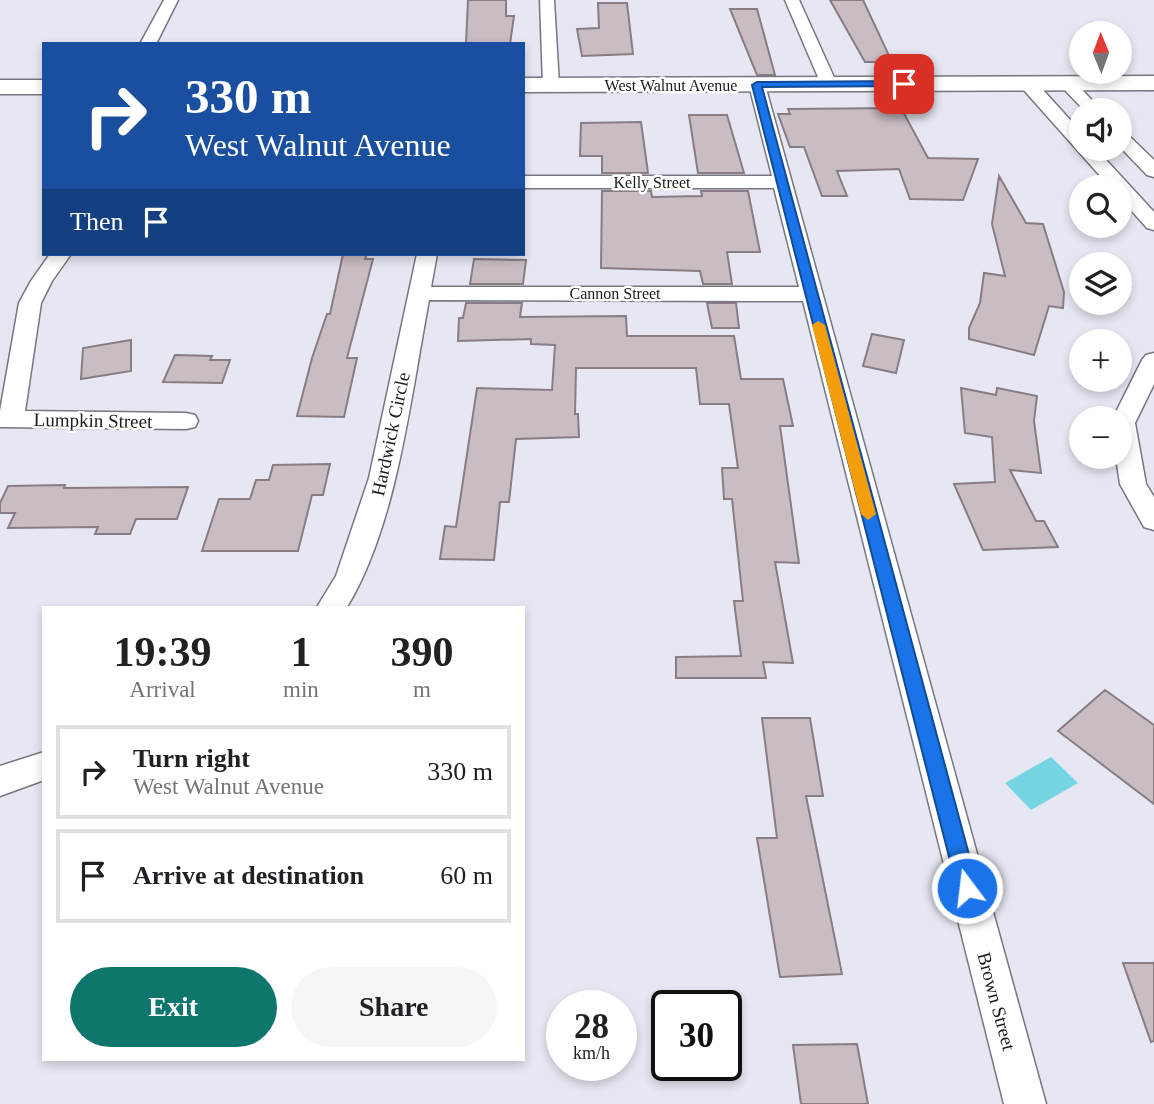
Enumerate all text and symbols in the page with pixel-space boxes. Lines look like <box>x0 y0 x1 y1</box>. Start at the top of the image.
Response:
north arrow <box>1069 21 1132 84</box>
map controls <box>1069 21 1132 469</box>
pin <box>874 54 934 114</box>
icon: arrive <box>885 65 923 103</box>
text: 330 m <box>185 69 312 124</box>
icon: right <box>70 70 161 161</box>
street label: West Walnut Avenue <box>605 77 737 94</box>
button: sound <box>1069 98 1132 161</box>
text: West Walnut Avenue <box>185 127 451 163</box>
street label: Kelly Street <box>614 174 691 192</box>
button: search <box>1069 175 1132 238</box>
icon: arrive <box>137 203 175 241</box>
text: Then <box>70 207 123 236</box>
button: layers <box>1069 252 1132 315</box>
street label: Cannon Street <box>569 285 661 302</box>
button: + <box>1069 329 1132 392</box>
street label: Hardwick Circle <box>367 370 414 498</box>
button: − <box>1069 406 1132 469</box>
street label: Lumpkin Street <box>33 409 153 432</box>
text: 19:39 <box>114 629 212 675</box>
text: 1 <box>290 629 311 675</box>
text: 390 <box>390 629 453 675</box>
text: Arrival <box>129 677 196 702</box>
text: min <box>283 677 319 702</box>
text: m <box>413 677 431 702</box>
text: Turn right <box>133 744 250 773</box>
icon: right <box>74 753 112 791</box>
text: 330 m <box>427 757 493 786</box>
text: West Walnut Avenue <box>133 774 324 799</box>
position arrow <box>930 851 1004 925</box>
icon: arrive <box>74 857 112 895</box>
text: Arrive at destination <box>133 861 364 890</box>
text: 60 m <box>440 861 493 890</box>
street label: Brown Street <box>973 950 1020 1053</box>
button: Exit <box>70 967 277 1047</box>
button: Share <box>291 967 497 1047</box>
speed limit sign: 30 <box>651 990 742 1081</box>
text: 28 <box>574 1007 609 1046</box>
text: km/h <box>573 1043 610 1063</box>

